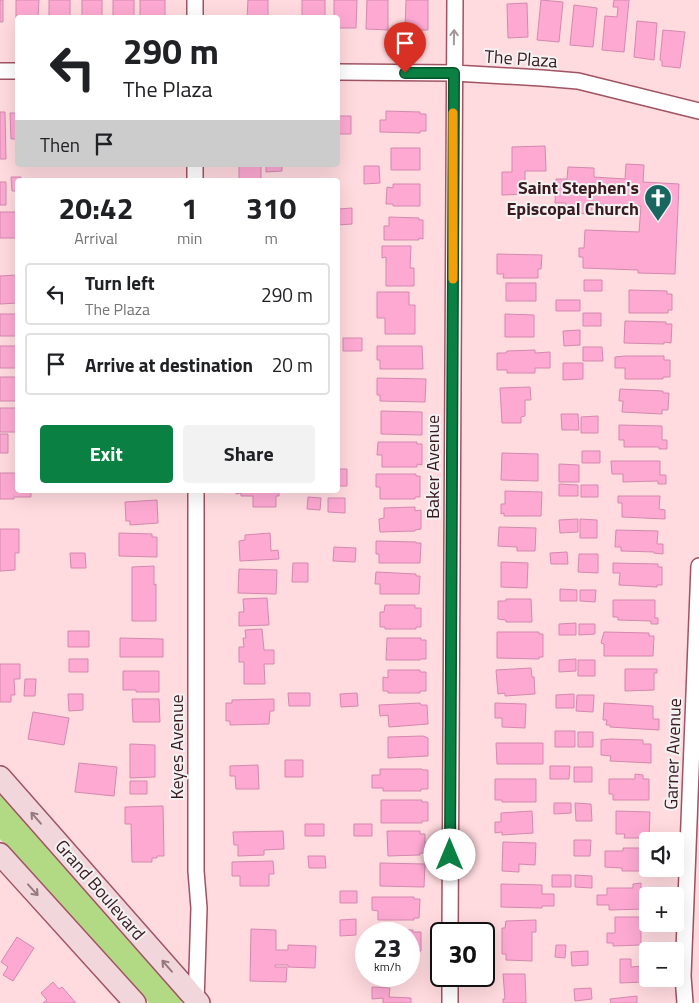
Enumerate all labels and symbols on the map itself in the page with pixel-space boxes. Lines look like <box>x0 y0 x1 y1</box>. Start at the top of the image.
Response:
pin <box>384 22 426 73</box>
one-way arrow <box>449 29 459 45</box>
street label: The Plaza <box>484 42 559 75</box>
place label: Saint Stephen's Episcopal Church <box>506 174 639 222</box>
church icon: Saint Stephen's Episcopal Church <box>643 183 673 222</box>
street label: Baker Avenue <box>419 415 446 519</box>
street label: Keyes Avenue <box>163 694 190 800</box>
street label: Garner Avenue <box>657 698 688 810</box>
one-way arrow <box>31 812 42 825</box>
position arrow <box>423 828 475 880</box>
street label: Grand Boulevard <box>49 833 152 946</box>
one-way arrow <box>27 883 39 896</box>
speed limit sign: 30 <box>430 922 495 987</box>
one-way arrow <box>161 960 173 973</box>

